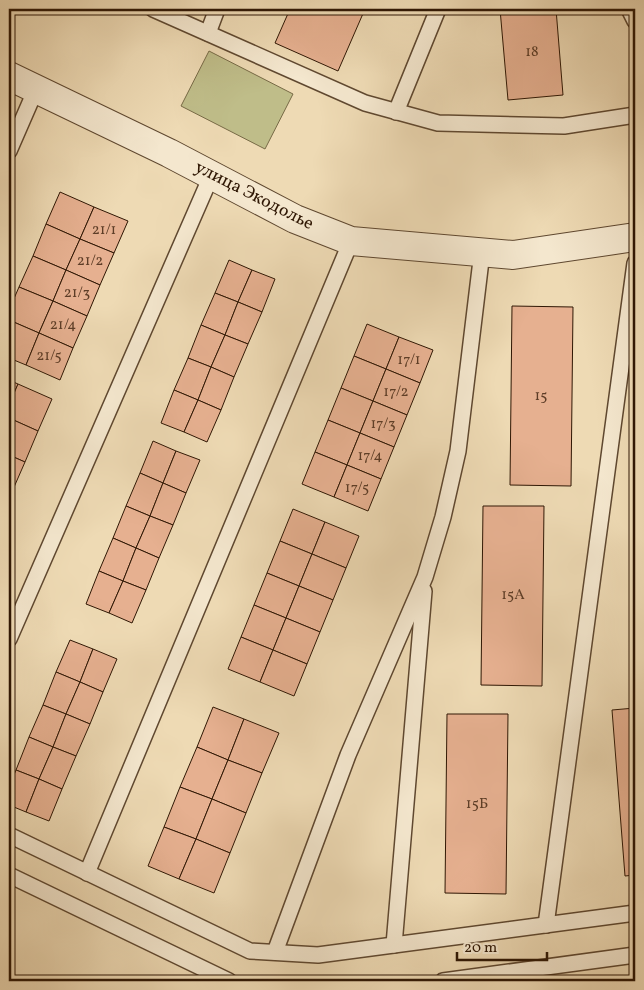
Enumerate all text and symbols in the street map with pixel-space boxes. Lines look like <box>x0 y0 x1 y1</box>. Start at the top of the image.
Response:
house number: 18 <box>525 42 539 63</box>
street label: улица Экодолье <box>190 155 318 237</box>
house number: 21/1 <box>92 220 116 241</box>
house number: 21/2 <box>77 251 103 272</box>
house number: 21/3 <box>64 283 90 304</box>
house number: 21/4 <box>50 315 76 336</box>
house number: 21/5 <box>36 346 62 367</box>
house number: 17/1 <box>397 350 421 371</box>
house number: 17/2 <box>383 382 409 403</box>
house number: 15 <box>534 386 548 407</box>
house number: 17/3 <box>370 414 396 435</box>
house number: 17/4 <box>358 446 383 467</box>
house number: 17/5 <box>345 478 369 499</box>
house number: 15А <box>501 585 525 606</box>
house number: 15Б <box>466 794 488 815</box>
scale bar <box>457 930 546 962</box>
text: 20 m <box>464 938 497 959</box>

